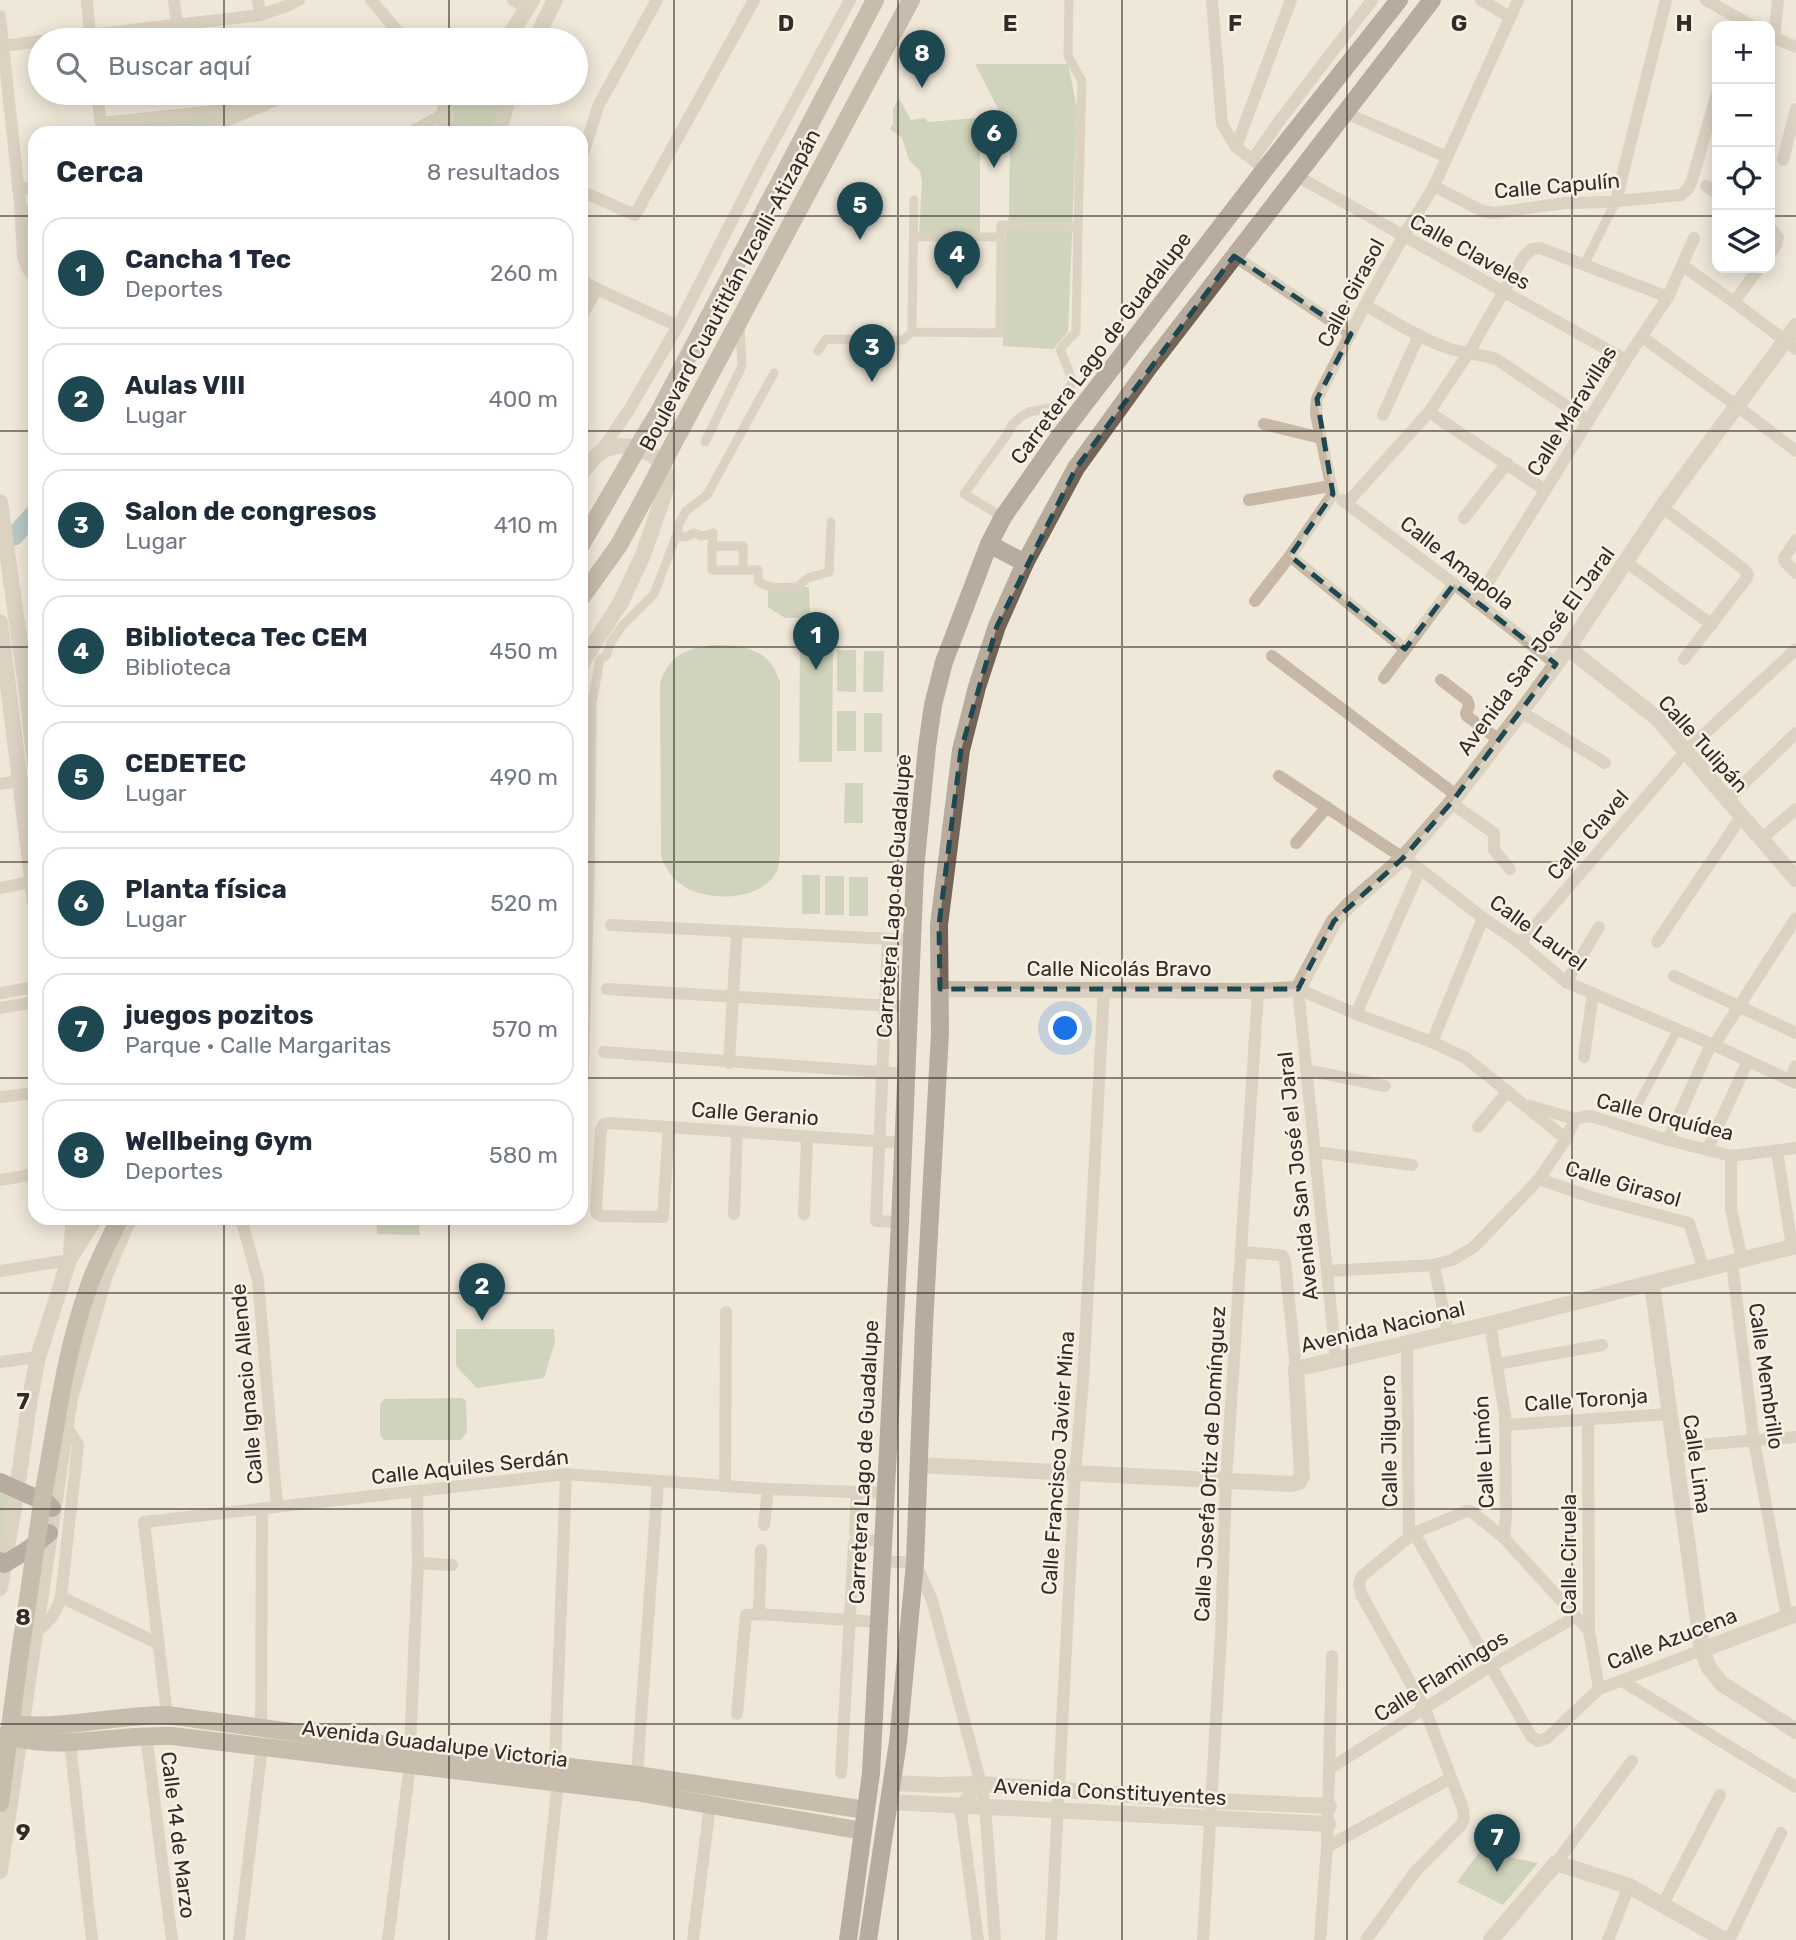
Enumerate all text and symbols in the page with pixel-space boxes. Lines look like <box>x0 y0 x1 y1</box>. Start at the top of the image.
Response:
text: D <box>778 9 794 37</box>
text: E <box>1003 9 1017 37</box>
text: F <box>1228 9 1242 37</box>
text: G <box>1451 9 1467 37</box>
text: H <box>1675 9 1693 37</box>
map controls <box>1712 21 1775 273</box>
button: + <box>1712 21 1775 84</box>
search box <box>28 28 588 105</box>
pin: 8 <box>899 30 945 88</box>
icon: search <box>52 48 90 86</box>
text: Buscar aquí <box>108 51 250 82</box>
button: − <box>1712 84 1775 147</box>
pin: 6 <box>971 110 1017 168</box>
street label: Boulevard Cuautitlán Izcalli-Atizapán <box>634 125 825 455</box>
button: locate <box>1712 147 1775 210</box>
text: Cerca <box>56 154 144 190</box>
text: 8 resultados <box>427 158 560 186</box>
street label: Calle Capulín <box>1493 168 1621 203</box>
pin: 5 <box>837 182 883 240</box>
street label: Calle Claveles <box>1406 208 1535 295</box>
button: layers <box>1712 210 1775 273</box>
street label: Carretera Lago de Guadalupe <box>1005 226 1196 469</box>
pin: 4 <box>934 231 980 289</box>
street label: Calle Girasol <box>1312 234 1390 351</box>
text: Cancha 1 Tec <box>125 244 291 275</box>
text: 1 <box>75 259 87 287</box>
text: 260 m <box>490 259 558 287</box>
text: Deportes <box>125 275 223 303</box>
pin: 3 <box>849 324 895 382</box>
street label: Calle Maravillas <box>1521 341 1622 481</box>
text: Aulas VIII <box>125 370 245 401</box>
text: 2 <box>74 385 88 413</box>
text: 400 m <box>488 385 558 413</box>
text: Lugar <box>125 401 187 429</box>
text: Salon de congresos <box>125 496 377 527</box>
street label: Calle Amapola <box>1395 510 1519 615</box>
text: 3 <box>73 511 89 539</box>
text: 410 m <box>494 511 558 539</box>
text: Lugar <box>125 527 187 555</box>
street label: Avenida San José El Jaral <box>1452 542 1620 760</box>
pin: 1 <box>793 612 839 670</box>
text: Biblioteca Tec CEM <box>125 622 368 653</box>
text: 4 <box>73 637 89 665</box>
text: 450 m <box>489 637 558 665</box>
text: Biblioteca <box>125 653 231 681</box>
street label: Calle Tulipán <box>1653 690 1754 797</box>
text: CEDETEC <box>125 748 246 779</box>
street label: Carretera Lago de Guadalupe <box>871 753 916 1039</box>
text: 5 <box>74 763 88 791</box>
text: 490 m <box>490 763 558 791</box>
text: Lugar <box>125 779 187 807</box>
street label: Calle Clavel <box>1542 784 1634 885</box>
text: Planta física <box>125 874 287 905</box>
text: 6 <box>74 889 88 917</box>
text: 520 m <box>490 889 558 917</box>
street label: Calle Laurel <box>1485 889 1592 976</box>
text: Lugar <box>125 905 187 933</box>
street label: Calle Nicolás Bravo <box>1026 956 1212 981</box>
text: juegos pozitos <box>125 1000 314 1031</box>
your location <box>1048 1011 1082 1045</box>
text: 7 <box>74 1015 88 1043</box>
text: 570 m <box>492 1015 558 1043</box>
text: Parque · Calle Margaritas <box>125 1031 391 1059</box>
street label: Avenida San José el Jaral <box>1272 1050 1323 1302</box>
street label: Calle Orquídea <box>1594 1087 1736 1146</box>
street label: Calle Geranio <box>690 1097 820 1130</box>
text: Wellbeing Gym <box>125 1126 313 1157</box>
text: 8 <box>73 1141 89 1169</box>
text: 580 m <box>489 1141 558 1169</box>
street label: Calle Girasol <box>1562 1155 1684 1212</box>
text: Deportes <box>125 1157 223 1185</box>
pin: 2 <box>459 1263 505 1321</box>
street label: Calle Ignacio Allende <box>225 1283 268 1486</box>
street label: Avenida Nacional <box>1298 1295 1467 1358</box>
street label: Calle Membrillo <box>1744 1301 1789 1451</box>
street label: Calle Josefa Ortiz de Domínguez <box>1189 1305 1230 1623</box>
street label: Carretera Lago de Guadalupe <box>844 1319 883 1605</box>
street label: Calle Francisco Javier Mina <box>1036 1330 1079 1596</box>
street label: Calle Jilguero <box>1375 1374 1402 1508</box>
street label: Calle Toronja <box>1523 1383 1649 1416</box>
text: 7 <box>16 1387 30 1415</box>
street label: Calle Limón <box>1468 1395 1499 1509</box>
street label: Calle Lima <box>1678 1413 1717 1515</box>
street label: Calle Aquiles Serdán <box>370 1444 570 1489</box>
street label: Calle Ciruela <box>1556 1494 1581 1614</box>
street label: Calle Azucena <box>1603 1602 1740 1675</box>
text: 8 <box>15 1603 31 1631</box>
street label: Calle Flamingos <box>1369 1624 1512 1727</box>
street label: Avenida Guadalupe Victoria <box>301 1715 570 1772</box>
street label: Calle 14 de Marzo <box>156 1750 201 1920</box>
street label: Avenida Constituyentes <box>993 1773 1227 1810</box>
pin: 7 <box>1474 1814 1520 1872</box>
text: 9 <box>16 1818 30 1846</box>

